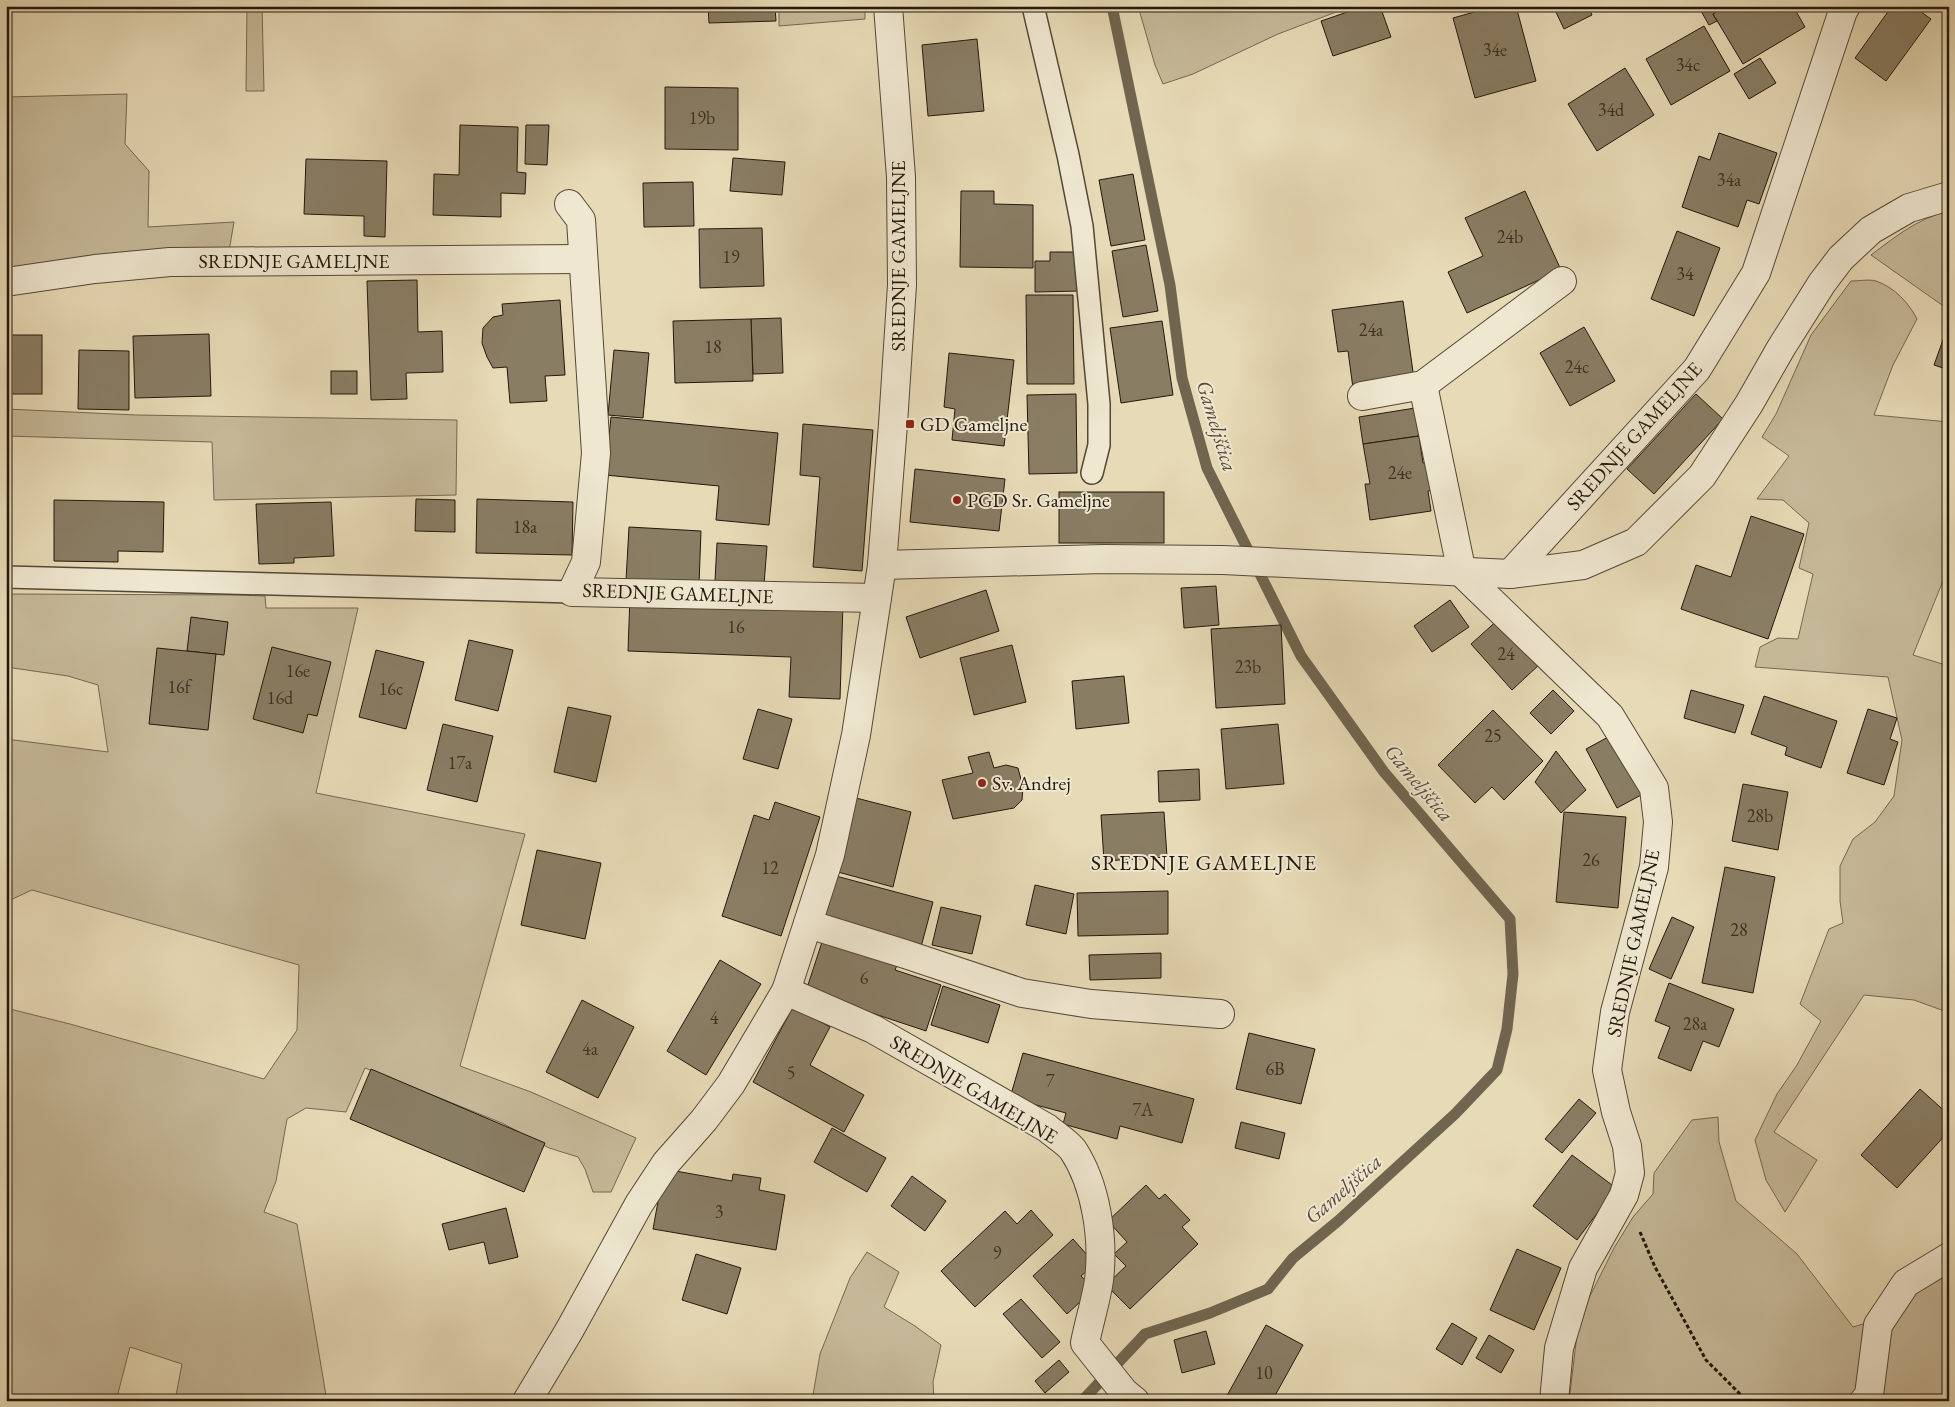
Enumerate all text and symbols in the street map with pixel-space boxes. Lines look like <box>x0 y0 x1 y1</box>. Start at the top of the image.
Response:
house number: 34e <box>1483 38 1507 61</box>
house number: 34c <box>1676 53 1700 76</box>
house number: 34d <box>1598 98 1625 121</box>
house number: 19b <box>689 106 715 129</box>
street label: SREDNJE GAMELJNE <box>885 160 911 352</box>
house number: 34a <box>1717 168 1742 191</box>
house number: 24b <box>1497 225 1523 248</box>
house number: 19 <box>722 245 740 268</box>
street label: SREDNJE GAMELJNE <box>198 248 390 274</box>
house number: 34 <box>1676 262 1694 285</box>
house number: 24a <box>1359 318 1384 341</box>
house number: 18 <box>704 335 722 358</box>
house number: 24c <box>1565 355 1589 378</box>
street label: SREDNJE GAMELJNE <box>1560 356 1708 516</box>
water label: Gameljščica <box>1191 377 1244 475</box>
place label: GD Gameljne <box>920 411 1027 437</box>
marker: GD Gameljne <box>904 418 916 430</box>
house number: 24e <box>1388 461 1412 484</box>
place label: PGD Sr. Gameljne <box>967 487 1110 513</box>
marker: PGD Sr. Gameljne <box>951 494 963 506</box>
house number: 18a <box>513 515 538 538</box>
street label: SREDNJE GAMELJNE <box>582 577 774 609</box>
house number: 16 <box>727 615 745 638</box>
house number: 24 <box>1497 642 1515 665</box>
house number: 23b <box>1235 655 1261 678</box>
house number: 16e <box>286 659 310 682</box>
house number: 16f <box>167 675 193 698</box>
house number: 16c <box>379 677 403 700</box>
house number: 16d <box>267 686 294 709</box>
house number: 25 <box>1484 724 1502 747</box>
water label: Gameljščica <box>1379 738 1460 827</box>
house number: 17a <box>448 751 473 774</box>
place label: Sv. Andrej <box>992 770 1071 796</box>
marker: Sv. Andrej <box>976 777 988 789</box>
house number: 28b <box>1747 804 1773 827</box>
street label: SREDNJE GAMELJNE <box>1600 847 1666 1039</box>
district label: SREDNJE GAMELJNE <box>1091 848 1317 877</box>
house number: 26 <box>1582 848 1600 871</box>
house number: 12 <box>761 856 779 879</box>
house number: 28 <box>1730 918 1748 941</box>
house number: 6 <box>860 966 869 989</box>
house number: 4 <box>710 1006 719 1029</box>
house number: 28a <box>1683 1012 1708 1035</box>
street label: SREDNJE GAMELJNE <box>885 1029 1063 1149</box>
house number: 4a <box>582 1037 599 1060</box>
house number: 6B <box>1265 1057 1285 1080</box>
house number: 5 <box>787 1061 795 1084</box>
house number: 7 <box>1046 1069 1055 1092</box>
house number: 7A <box>1132 1098 1154 1121</box>
water label: Gameljščica <box>1298 1148 1387 1230</box>
house number: 3 <box>715 1200 723 1223</box>
house number: 9 <box>993 1241 1002 1264</box>
house number: 10 <box>1255 1361 1273 1384</box>

